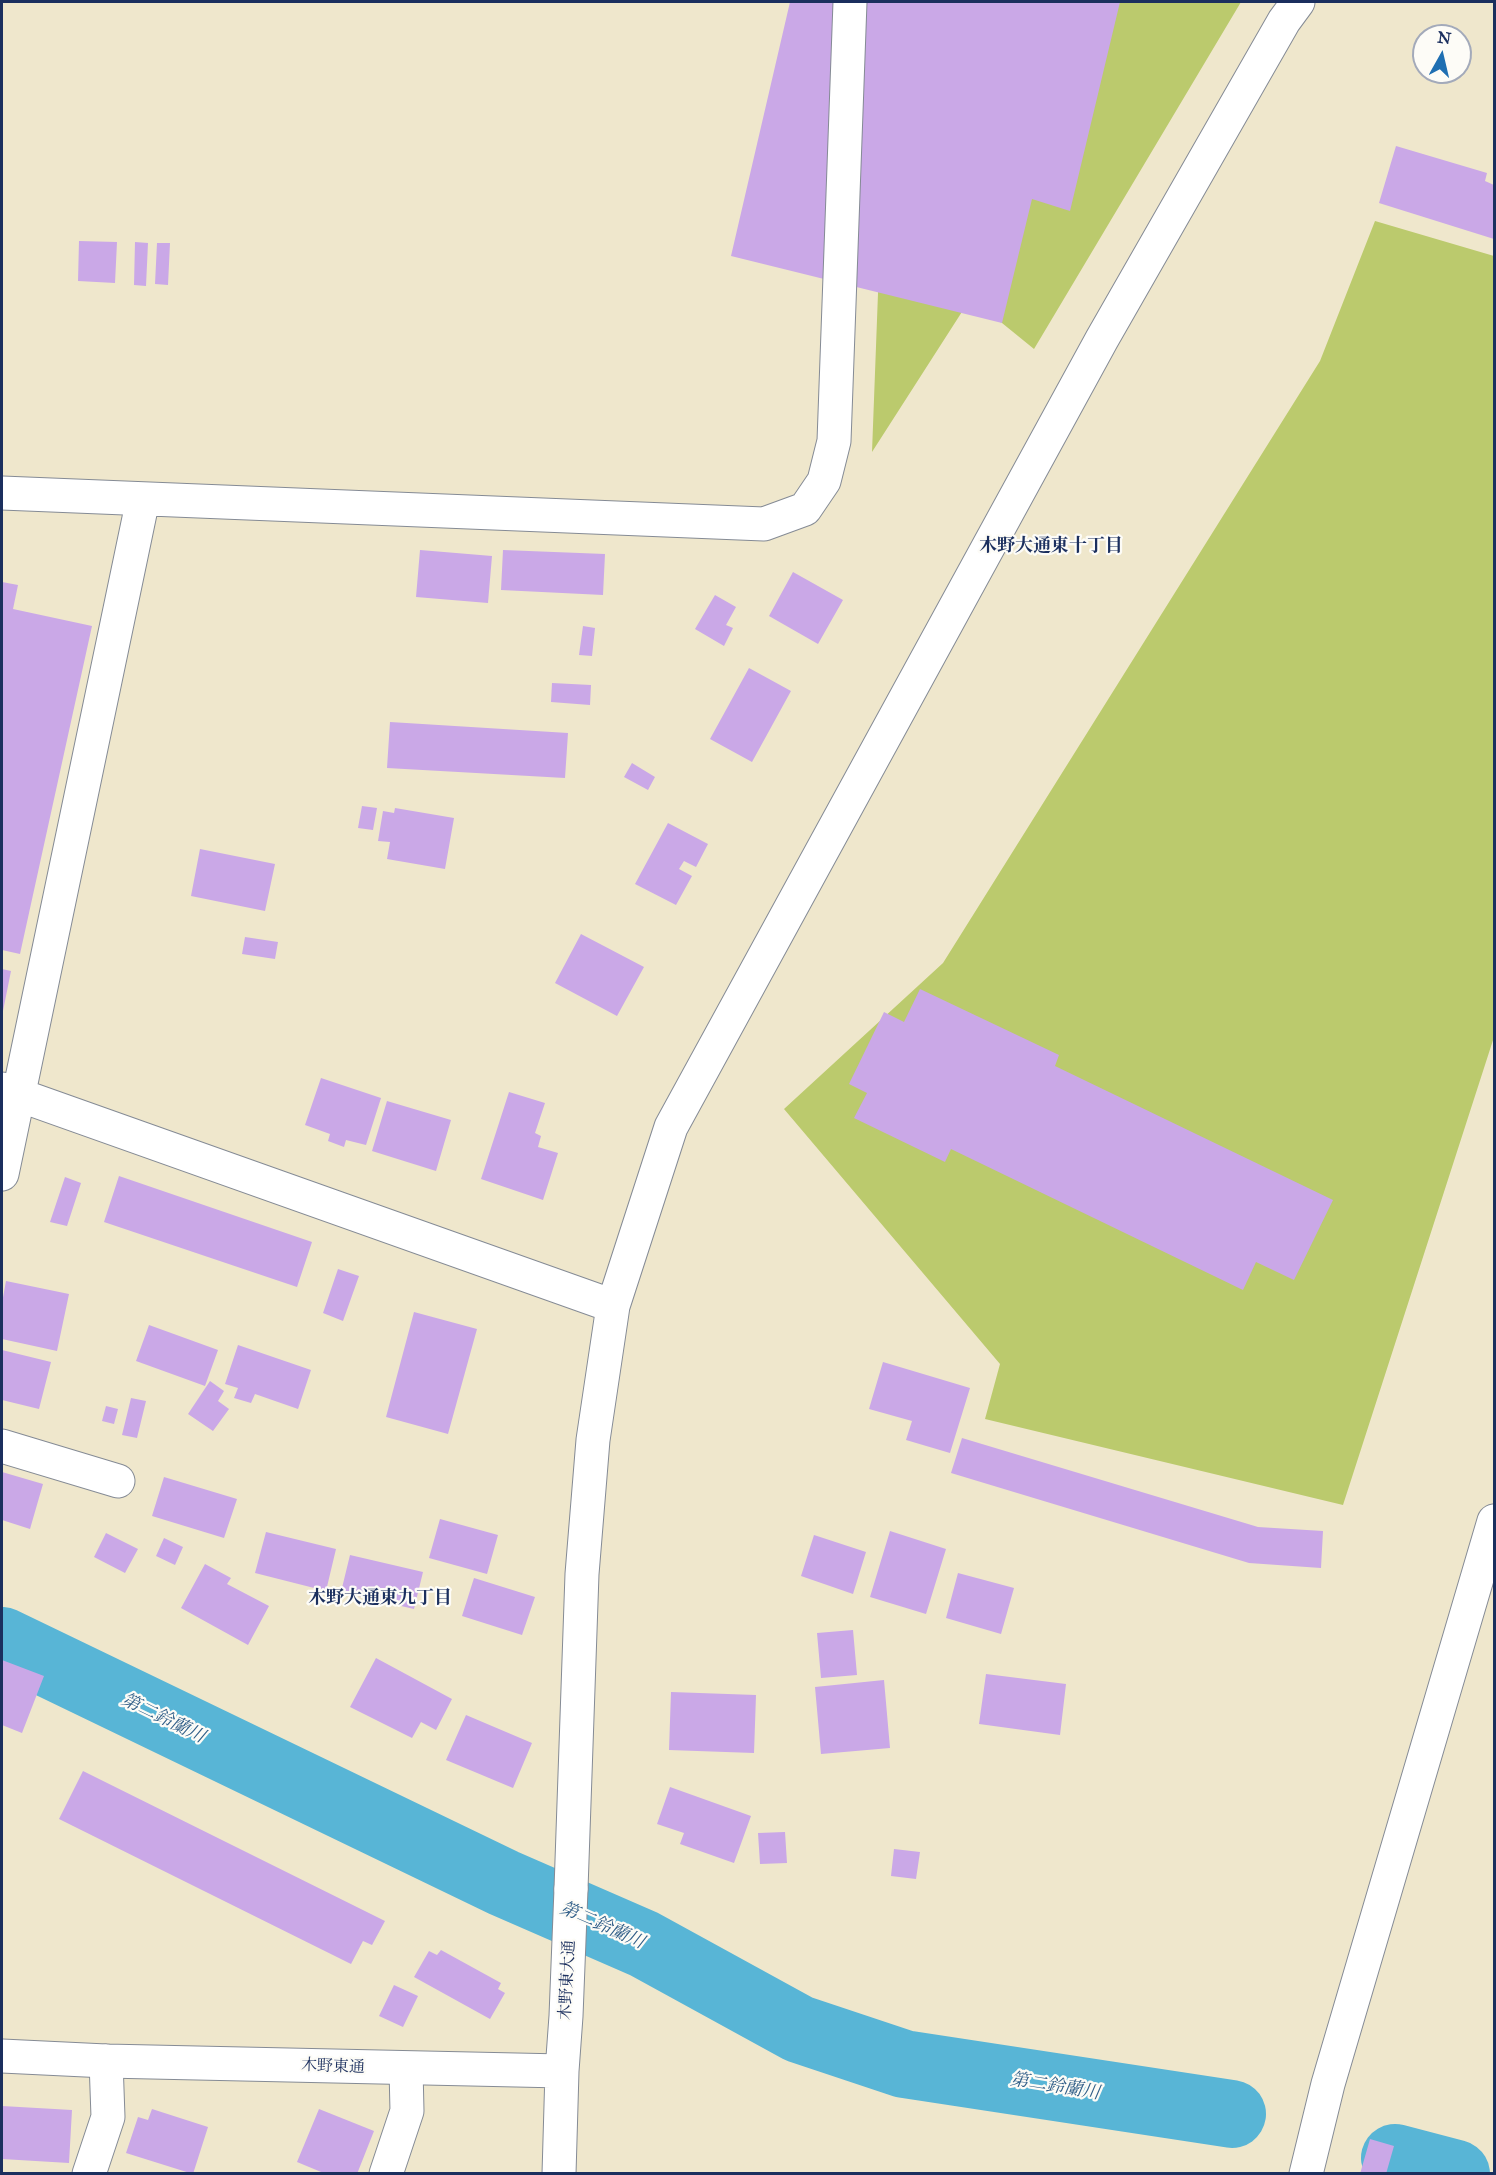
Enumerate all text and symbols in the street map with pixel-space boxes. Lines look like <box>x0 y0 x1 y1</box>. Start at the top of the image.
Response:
north arrow <box>1412 24 1472 84</box>
text: N <box>1436 27 1452 48</box>
district label: 木野大通東十丁目 <box>979 536 1123 558</box>
district label: 木野大通東九丁目 <box>308 1588 452 1610</box>
water label: 第二鈴蘭川 <box>118 1690 208 1748</box>
water label: 第二鈴蘭川 <box>556 1898 648 1954</box>
street label: 木野東大通 <box>556 1940 580 2020</box>
street label: 木野東通 <box>301 2056 365 2078</box>
water label: 第二鈴蘭川 <box>1009 2069 1101 2105</box>

